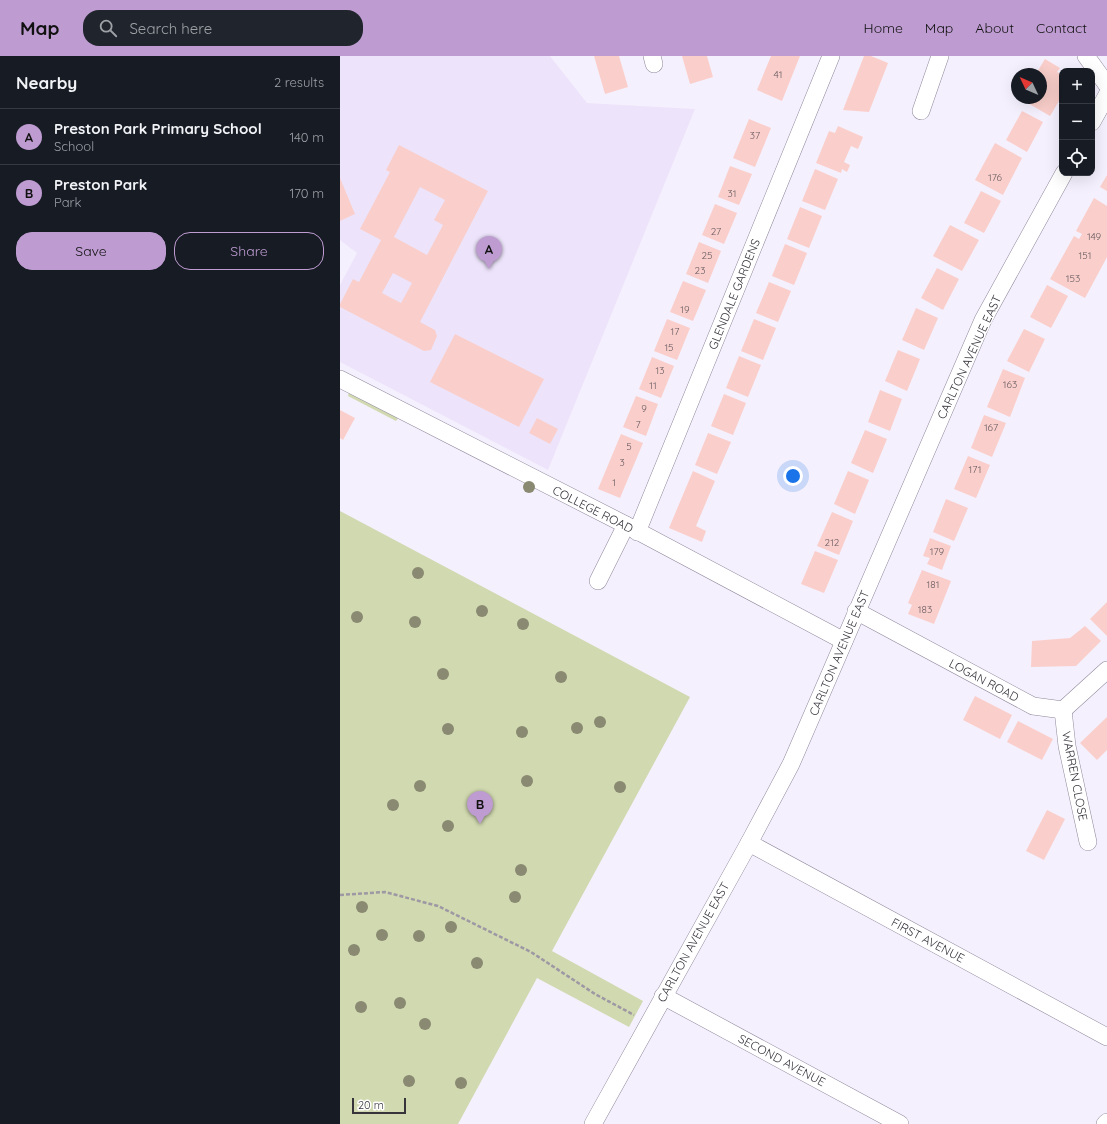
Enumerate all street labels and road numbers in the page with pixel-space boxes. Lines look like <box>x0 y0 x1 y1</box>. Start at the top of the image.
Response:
street label: GLENDALE GARDENS <box>705 236 763 352</box>
street label: CARLTON AVENUE EAST <box>934 293 1004 421</box>
street label: COLLEGE ROAD <box>550 482 636 536</box>
street label: CARLTON AVENUE EAST <box>806 588 872 718</box>
street label: LOGAN ROAD <box>946 655 1022 705</box>
street label: WARREN CLOSE <box>1059 730 1091 822</box>
street label: CARLTON AVENUE EAST <box>654 879 732 1005</box>
street label: FIRST AVENUE <box>889 914 967 966</box>
street label: SECOND AVENUE <box>736 1031 828 1089</box>

